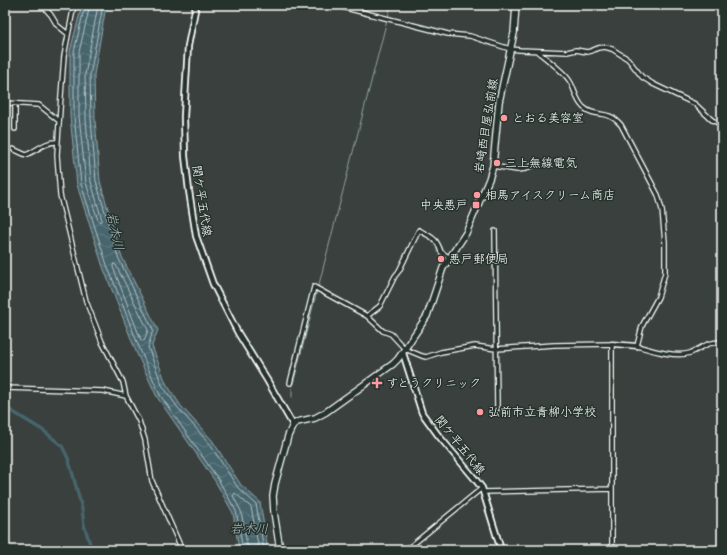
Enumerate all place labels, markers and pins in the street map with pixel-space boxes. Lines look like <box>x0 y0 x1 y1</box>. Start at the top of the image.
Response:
place label: とおる美容室 <box>512 107 584 129</box>
marker: とおる美容室 <box>499 113 509 123</box>
place label: 三上無線電気 <box>505 152 577 174</box>
marker: 三上無線電気 <box>492 158 502 168</box>
place label: 相馬アイスクリーム商店 <box>485 184 615 206</box>
marker: 相馬アイスクリーム商店 <box>472 190 482 200</box>
place label: 中央悪戸 <box>420 194 468 216</box>
marker: 中央悪戸 <box>471 200 481 210</box>
place label: 悪戸郵便局 <box>449 248 509 270</box>
marker: 悪戸郵便局 <box>436 254 446 264</box>
place label: すとうクリニック <box>386 372 481 394</box>
marker: すとうクリニック <box>371 377 383 389</box>
place label: 弘前市立青柳小学校 <box>488 401 596 423</box>
marker: 弘前市立青柳小学校 <box>475 407 485 417</box>

